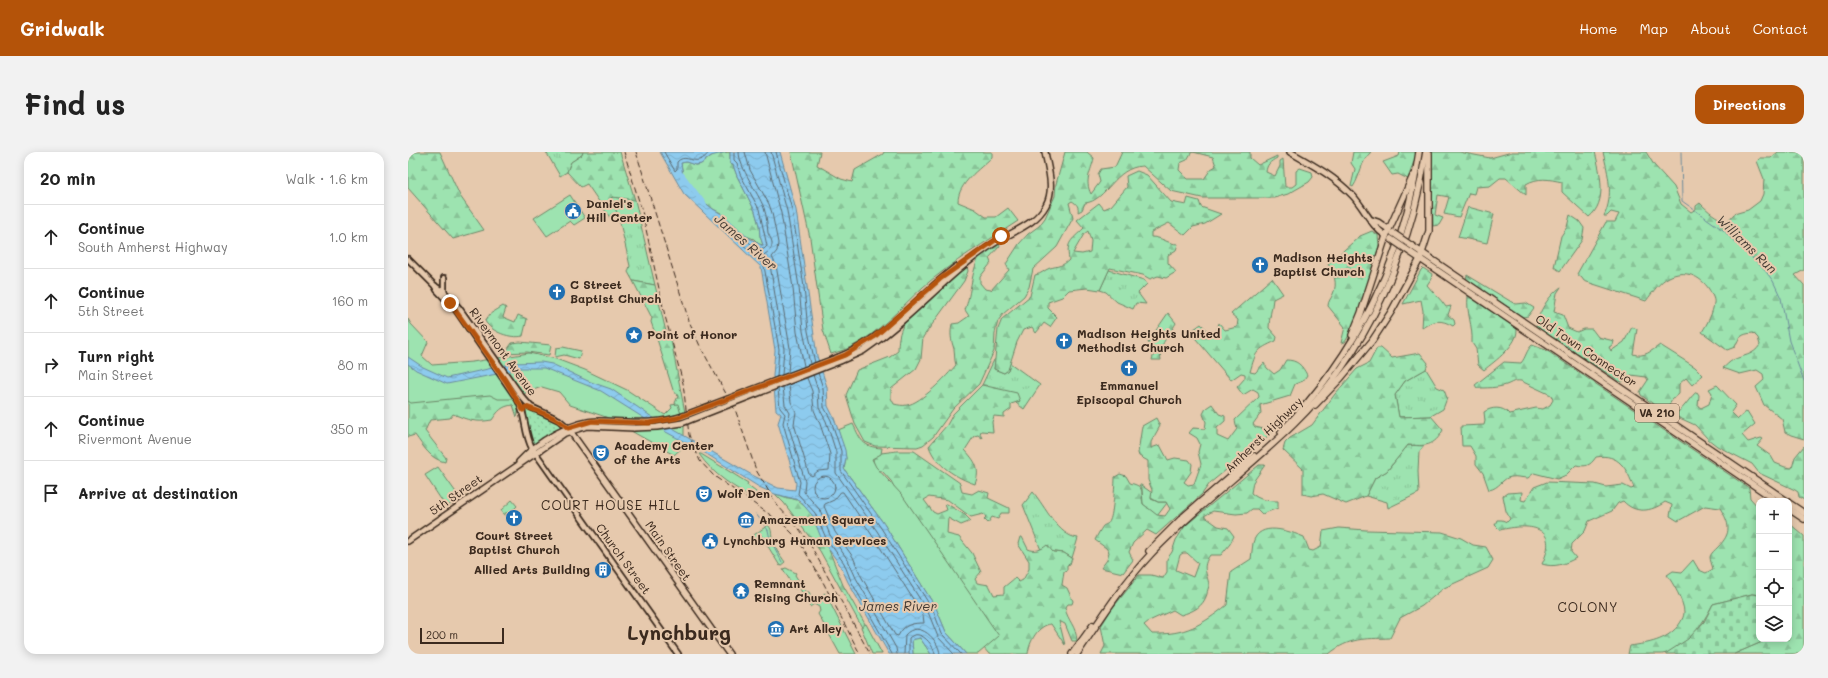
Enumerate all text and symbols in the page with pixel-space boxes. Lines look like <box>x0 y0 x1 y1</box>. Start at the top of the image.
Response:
text: Gridwalk <box>20 16 105 41</box>
text: Home <box>1579 19 1617 38</box>
text: Map <box>1639 19 1668 38</box>
text: About <box>1690 19 1731 38</box>
text: Contact <box>1753 19 1808 38</box>
button: Directions <box>1695 85 1804 124</box>
text: Find us <box>24 86 125 122</box>
text: 20 min <box>40 167 96 189</box>
text: Walk · 1.6 km <box>285 170 368 187</box>
place label: Daniel's Hill Center <box>586 195 652 225</box>
public building icon: Daniel's Hill Center <box>563 201 583 221</box>
water label: James River <box>711 210 782 274</box>
water label: Williams Run <box>1714 211 1781 277</box>
text: Continue <box>78 218 145 238</box>
icon: ahead <box>40 226 62 248</box>
route start <box>992 227 1010 245</box>
text: 1.0 km <box>329 228 368 245</box>
text: South Amherst Highway <box>78 238 228 255</box>
place label: Madison Heights Baptist Church <box>1273 249 1373 279</box>
church icon: Madison Heights Baptist Church <box>1250 255 1270 275</box>
place label: C Street Baptist Church <box>570 276 661 306</box>
text: Continue <box>78 282 145 302</box>
church icon: C Street Baptist Church <box>547 282 567 302</box>
icon: ahead <box>40 290 62 312</box>
text: 160 m <box>332 292 368 309</box>
route end <box>441 294 459 312</box>
text: 5th Street <box>78 302 144 319</box>
street label: Rivermont Avenue <box>466 304 541 399</box>
street label: Old Town Connector <box>1533 310 1641 390</box>
place icon: Point of Honor <box>624 325 644 345</box>
place label: Madison Heights United Methodist Church <box>1077 325 1221 355</box>
place label: Point of Honor <box>647 326 737 342</box>
church icon: Madison Heights United Methodist Church <box>1054 331 1074 351</box>
text: Turn right <box>78 346 155 366</box>
icon: right <box>40 354 62 376</box>
text: 80 m <box>338 356 368 373</box>
church icon: Emmanuel Episcopal Church <box>1119 358 1139 378</box>
text: Main Street <box>78 366 153 383</box>
place label: Emmanuel Episcopal Church <box>1076 377 1182 407</box>
street label: Amherst Highway <box>1221 393 1306 475</box>
road number: VA 210 <box>1635 404 1679 422</box>
text: Continue <box>78 410 145 430</box>
icon: ahead <box>40 418 62 440</box>
text: 350 m <box>330 420 368 437</box>
text: Rivermont Avenue <box>78 430 192 447</box>
place label: Academy Center of the Arts <box>614 437 714 467</box>
theatre icon: Academy Center of the Arts <box>591 443 611 463</box>
street label: 5th Street <box>426 470 485 518</box>
icon: arrive <box>40 482 62 504</box>
text: Arrive at destination <box>78 483 238 503</box>
theatre icon: Wolf Den <box>694 484 714 504</box>
place label: Wolf Den <box>717 485 770 501</box>
district label: COURT HOUSE HILL <box>541 496 681 513</box>
map controls <box>1756 498 1792 642</box>
button: + <box>1756 498 1792 534</box>
church icon: Court Street Baptist Church <box>504 508 524 528</box>
museum icon: Amazement Square <box>736 510 756 530</box>
place label: Amazement Square <box>759 511 874 527</box>
street label: Main Street <box>642 517 695 583</box>
street label: Church Street <box>593 520 655 597</box>
place label: Court Street Baptist Church <box>468 527 560 557</box>
public building icon: Lynchburg Human Services <box>700 531 720 551</box>
place label: Lynchburg Human Services <box>723 532 886 548</box>
button: − <box>1756 534 1792 570</box>
building icon: Allied Arts Building <box>593 560 613 580</box>
place label: Allied Arts Building <box>474 561 590 577</box>
button: locate <box>1756 570 1792 606</box>
place label: Remnant Rising Church <box>754 575 838 605</box>
temple icon: Remnant Rising Church <box>731 581 751 601</box>
water label: James River <box>859 597 937 614</box>
district label: COLONY <box>1558 598 1618 615</box>
button: layers <box>1756 606 1792 642</box>
district label: Lynchburg <box>627 619 731 645</box>
museum icon: Art Alley <box>766 619 786 639</box>
place label: Art Alley <box>789 620 842 636</box>
scale bar <box>420 626 504 645</box>
text: 200 m <box>426 627 458 642</box>

